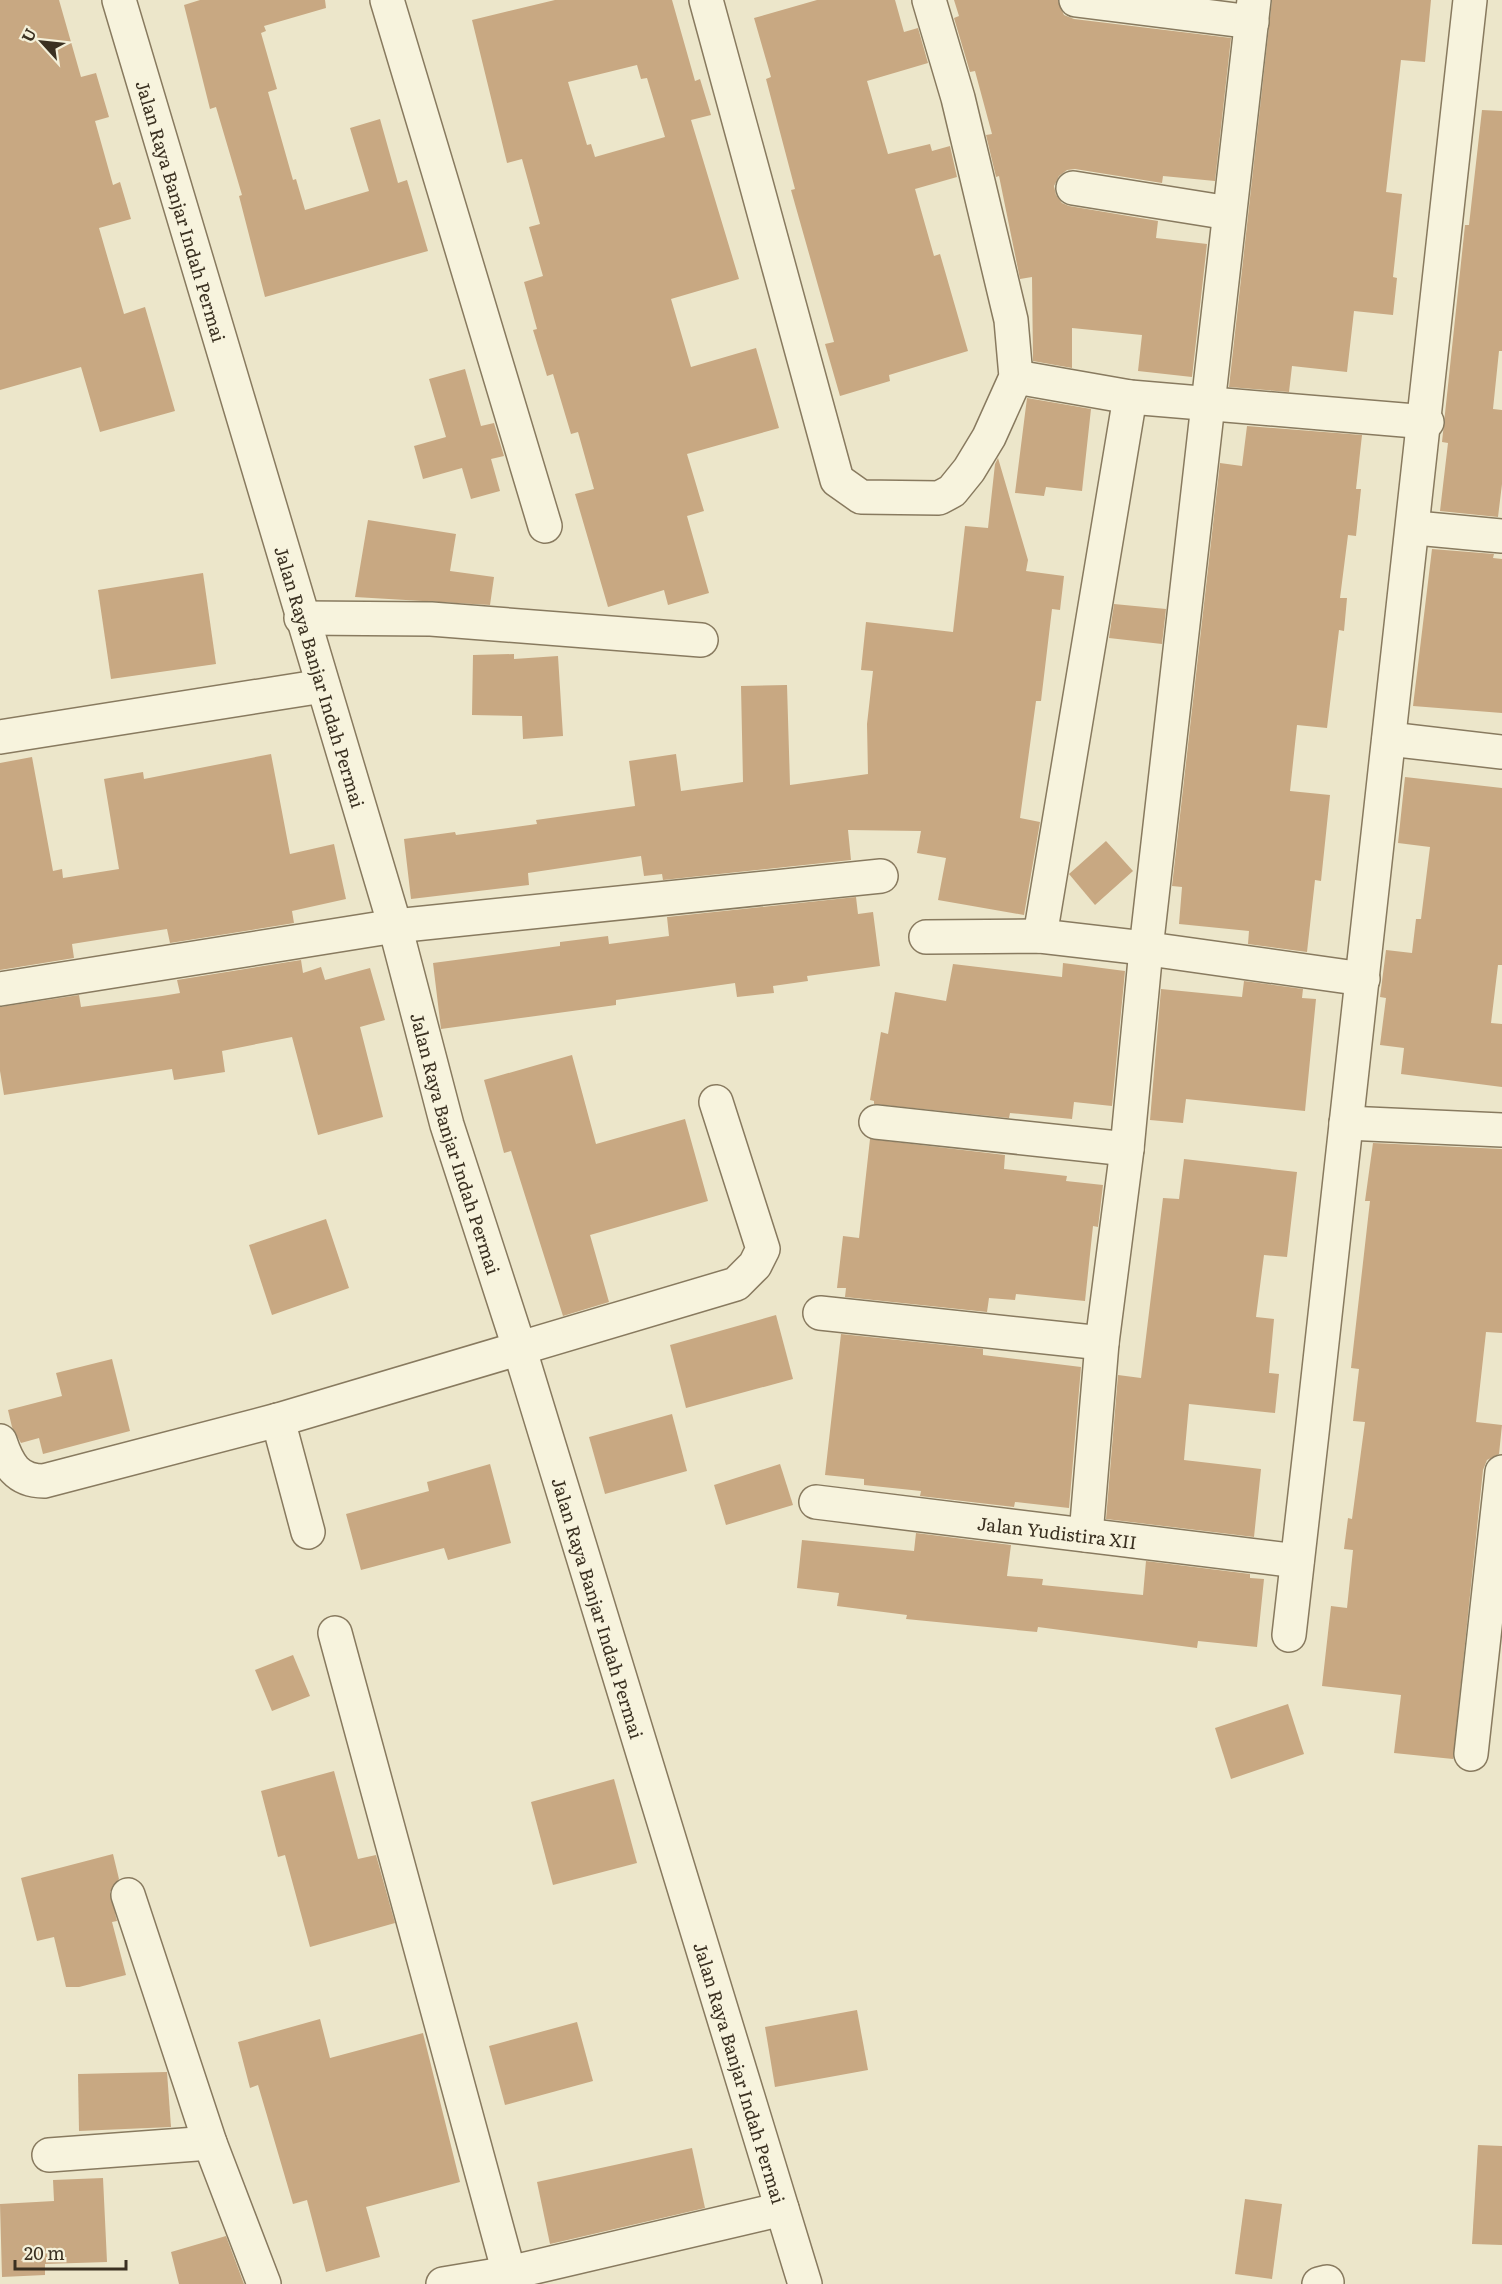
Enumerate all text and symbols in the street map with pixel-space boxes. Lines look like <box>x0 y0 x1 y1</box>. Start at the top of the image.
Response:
north arrow <box>12 12 72 72</box>
text: U <box>14 23 41 46</box>
street label: Jalan Raya Banjar Indah Permai <box>130 77 234 345</box>
street label: Jalan Raya Banjar Indah Permai <box>269 542 372 811</box>
street label: Jalan Raya Banjar Indah Permai <box>405 1009 508 1278</box>
street label: Jalan Raya Banjar Indah Permai <box>546 1474 651 1742</box>
street label: Jalan Yudistira XII <box>976 1508 1139 1555</box>
street label: Jalan Raya Banjar Indah Permai <box>688 1939 793 2207</box>
scale bar <box>15 2233 126 2271</box>
text: 20 m <box>24 2239 65 2266</box>

